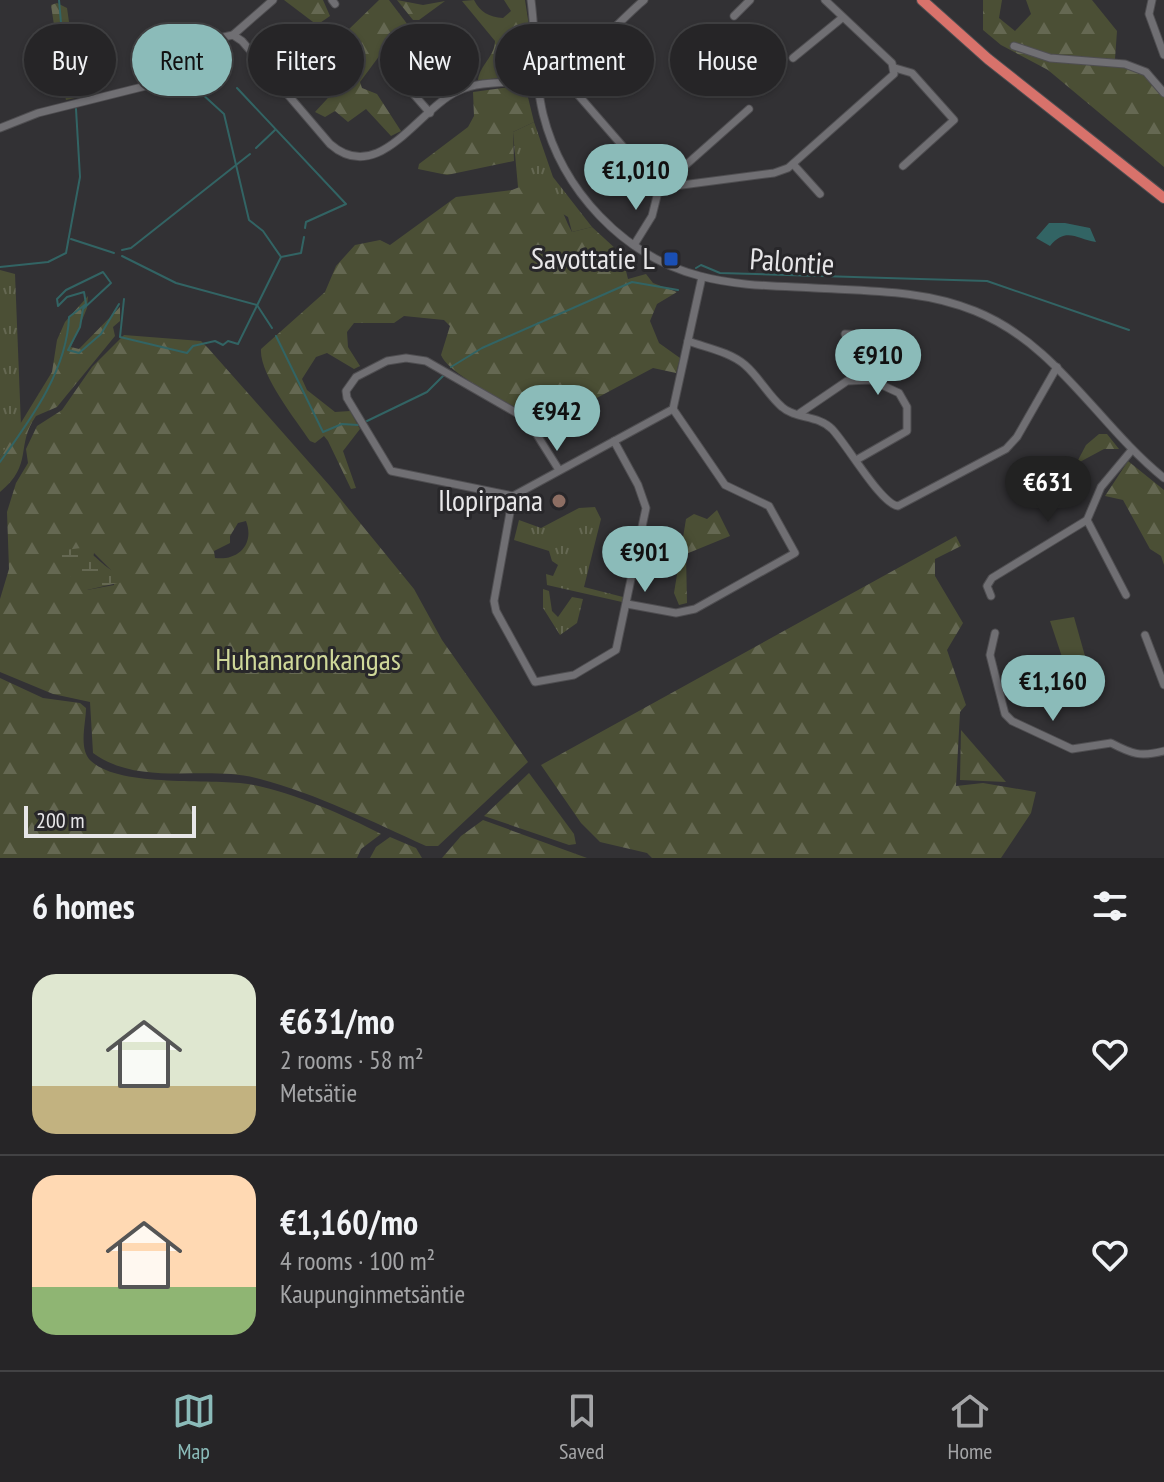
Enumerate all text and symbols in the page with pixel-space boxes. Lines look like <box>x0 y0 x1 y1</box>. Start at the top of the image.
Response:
chip: Buy <box>24 24 116 96</box>
chip: Rent <box>132 24 232 96</box>
chip: Filters <box>248 24 364 96</box>
chip: New <box>380 24 479 96</box>
chip: Apartment <box>495 24 654 96</box>
chip: House <box>670 24 786 96</box>
pin: €1,010 <box>571 144 701 212</box>
text: €1,010 <box>602 153 670 186</box>
place label: Savottatie L <box>531 238 656 277</box>
street label: Palontie <box>748 238 836 283</box>
marker: Savottatie L <box>662 250 680 268</box>
pin: €910 <box>831 329 925 397</box>
text: €910 <box>853 338 903 371</box>
pin: €942 <box>510 385 604 453</box>
text: €942 <box>532 394 582 427</box>
pin: €631 <box>1001 456 1095 524</box>
text: €631 <box>1023 465 1073 498</box>
place label: Ilopirpana <box>438 480 543 519</box>
marker: Ilopirpana <box>550 492 568 510</box>
pin: €901 <box>598 526 692 594</box>
text: €901 <box>620 535 670 568</box>
park label: Huhanaronkangas <box>215 639 401 678</box>
pin: €1,160 <box>988 655 1118 723</box>
text: €1,160 <box>1019 664 1087 697</box>
scale bar <box>24 802 196 838</box>
text: 200 m <box>36 806 85 834</box>
text: 6 homes <box>32 884 135 928</box>
icon: filters <box>1088 884 1132 928</box>
text: €631/mo <box>280 999 395 1043</box>
icon: home <box>96 1006 192 1102</box>
icon: heart <box>1088 1032 1132 1076</box>
text: 2 rooms · 58 m² <box>280 1043 424 1076</box>
text: Metsätie <box>280 1076 357 1109</box>
text: €1,160/mo <box>280 1200 418 1244</box>
icon: home <box>96 1207 192 1303</box>
icon: heart <box>1088 1233 1132 1277</box>
text: 4 rooms · 100 m² <box>280 1244 435 1277</box>
text: Kaupunginmetsäntie <box>280 1277 465 1310</box>
tab: Map <box>172 1389 216 1465</box>
tab: Saved <box>559 1389 604 1465</box>
tab: Home <box>948 1389 992 1465</box>

